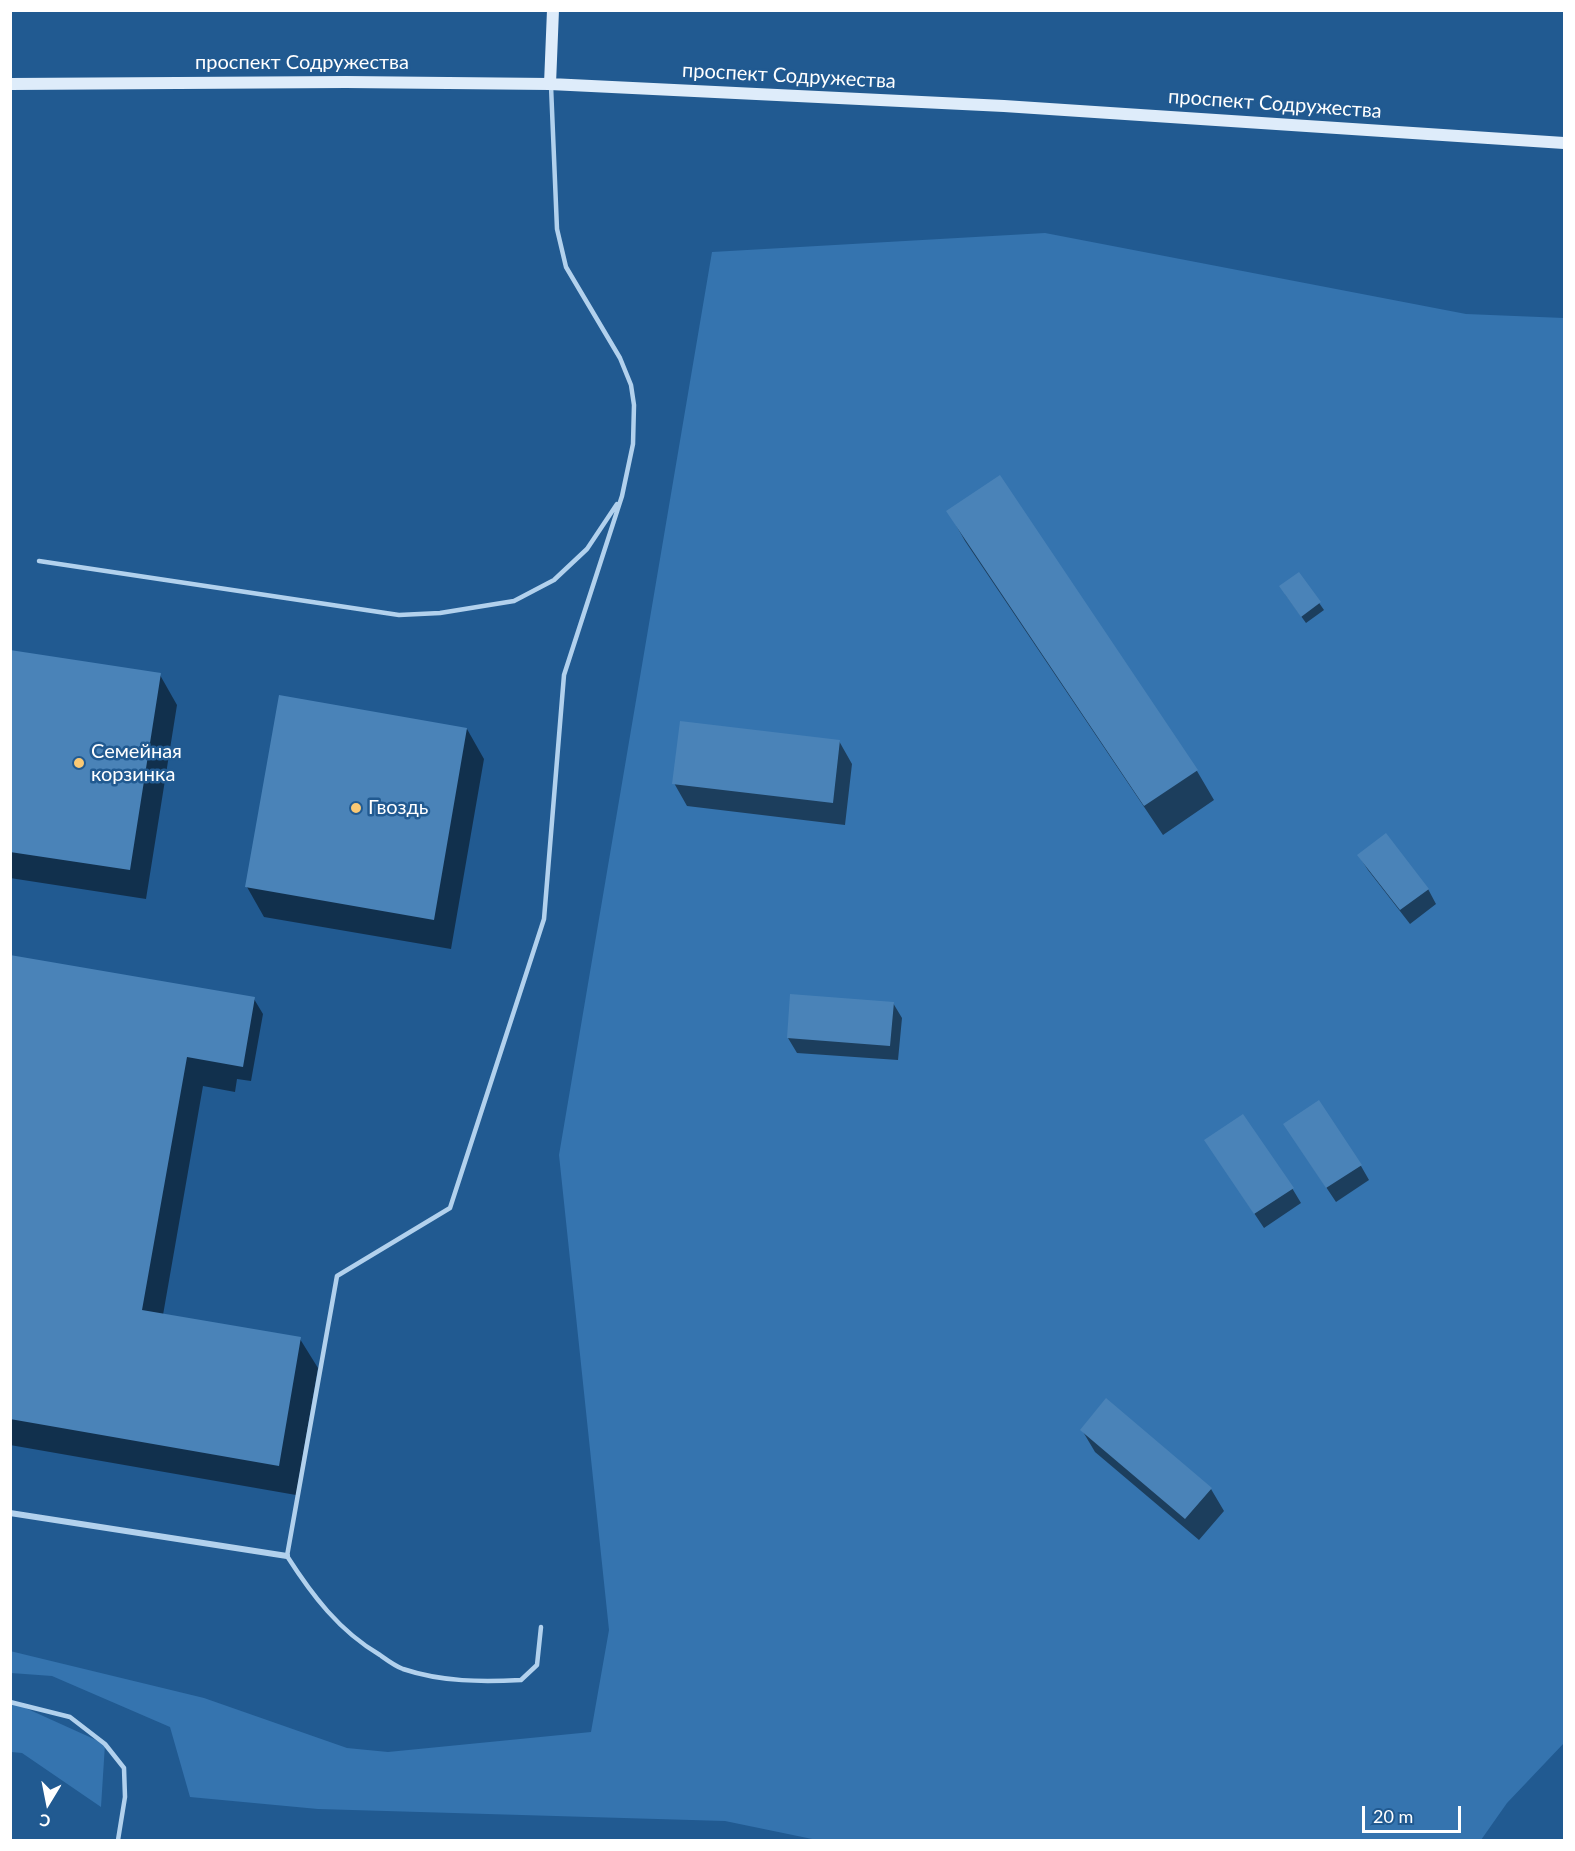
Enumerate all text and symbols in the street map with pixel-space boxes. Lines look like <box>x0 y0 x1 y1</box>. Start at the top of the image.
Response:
street label: проспект Содружества <box>195 51 409 75</box>
street label: проспект Содружества <box>682 58 896 94</box>
street label: проспект Содружества <box>1167 85 1383 123</box>
place label: Семейная корзинка <box>91 740 182 787</box>
marker: Семейная корзинка <box>72 756 86 770</box>
place label: Гвоздь <box>368 796 428 820</box>
marker: Гвоздь <box>349 801 363 815</box>
north arrow <box>18 1773 78 1833</box>
scale bar <box>1365 1794 1464 1832</box>
text: 20 m <box>1373 1805 1413 1827</box>
text: С <box>38 1811 52 1831</box>

